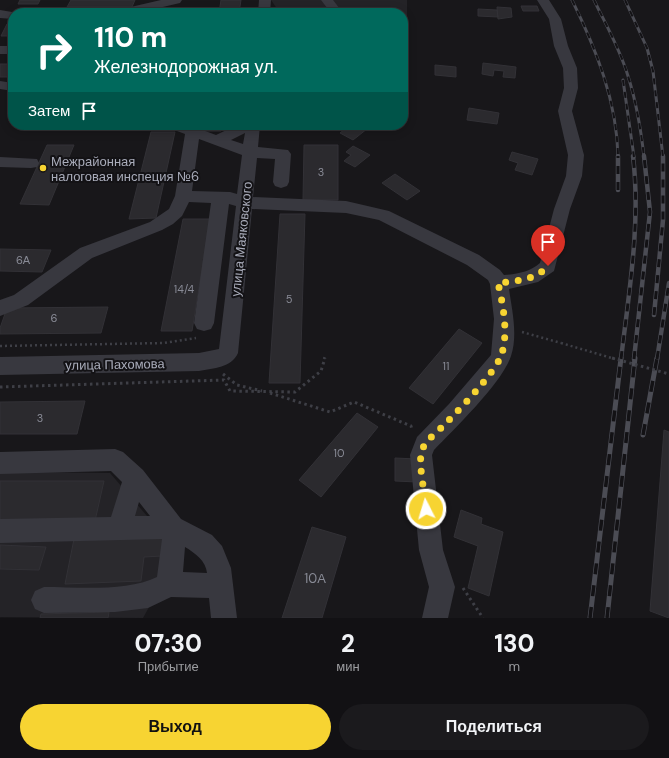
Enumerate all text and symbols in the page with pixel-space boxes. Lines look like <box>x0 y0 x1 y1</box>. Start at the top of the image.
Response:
text: 110 m <box>94 19 167 56</box>
icon: right <box>28 24 80 76</box>
text: Железнодорожная ул. <box>94 55 277 79</box>
icon: arrive <box>78 100 100 122</box>
text: Затем <box>28 101 70 121</box>
place label: Межрайонная налоговая инспеция №6 <box>51 153 199 185</box>
marker: Межрайонная налоговая инспеция №6 <box>38 163 48 173</box>
house number: 3 <box>318 165 324 179</box>
street label: улица Маяковского <box>227 181 256 297</box>
pin <box>531 225 565 266</box>
icon: arrive <box>537 231 559 253</box>
house number: 6А <box>16 253 31 267</box>
house number: 14/4 <box>174 282 194 296</box>
house number: 5 <box>286 292 293 306</box>
house number: 6 <box>51 311 58 325</box>
street label: улица Пахомова <box>65 355 166 374</box>
house number: 11 <box>443 359 449 373</box>
house number: 3 <box>37 411 43 425</box>
house number: 10 <box>334 446 344 460</box>
position arrow <box>405 488 447 530</box>
house number: 10А <box>304 570 326 587</box>
text: 07:30 <box>134 628 202 659</box>
text: 2 <box>341 628 355 659</box>
text: 130 <box>494 628 535 659</box>
text: Прибытие <box>138 658 199 675</box>
text: мин <box>336 658 360 675</box>
text: m <box>509 658 520 675</box>
button: Выход <box>20 704 331 750</box>
button: Поделиться <box>339 704 649 750</box>

